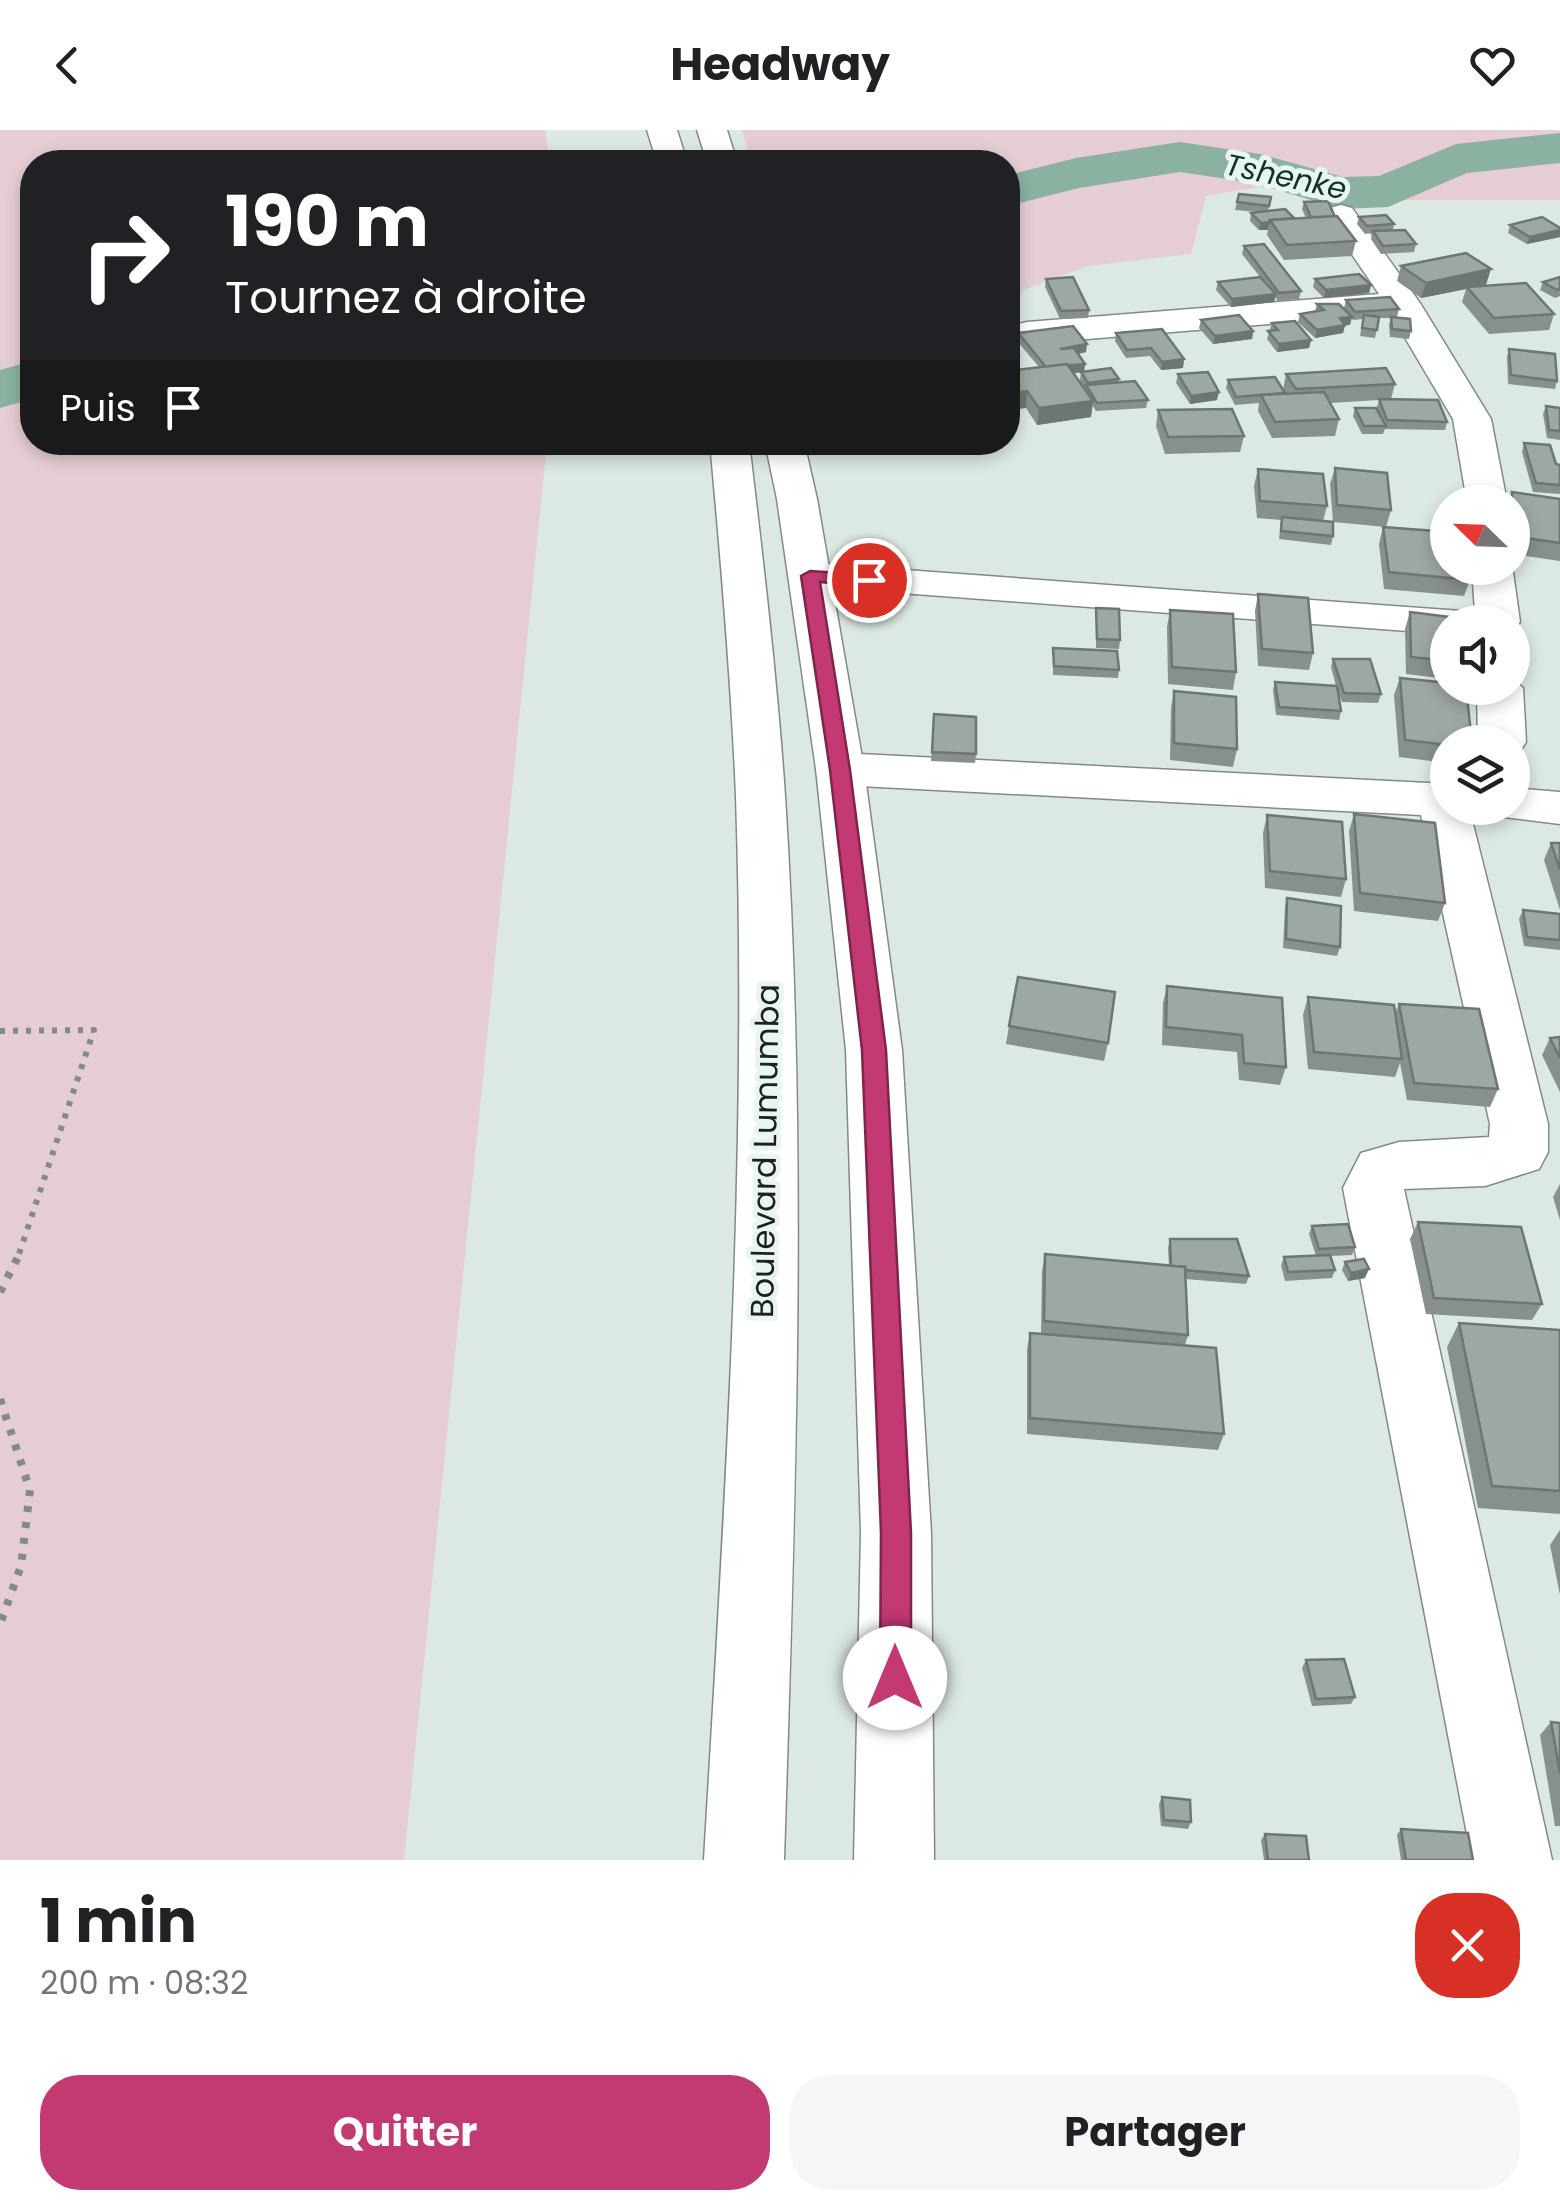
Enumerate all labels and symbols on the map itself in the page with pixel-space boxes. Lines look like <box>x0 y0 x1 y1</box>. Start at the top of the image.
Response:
water label: Tshenke <box>1222 143 1351 210</box>
north arrow <box>1430 485 1530 585</box>
pin <box>827 538 912 623</box>
street label: Boulevard Lumumba <box>739 984 790 1318</box>
position arrow <box>843 1626 947 1730</box>

